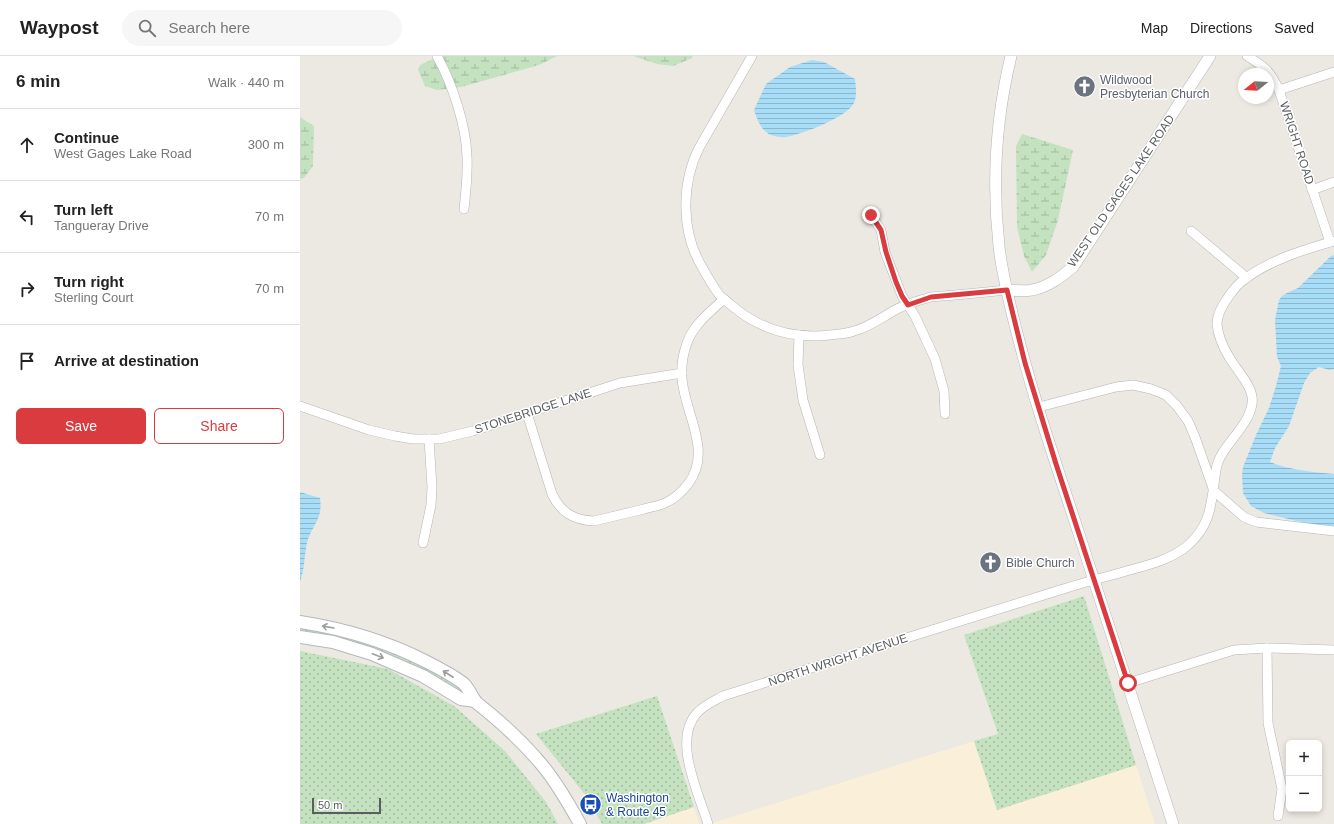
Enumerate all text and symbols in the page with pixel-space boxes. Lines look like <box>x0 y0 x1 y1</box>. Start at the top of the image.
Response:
search box <box>122 10 402 46</box>
text: Waypost <box>20 17 98 38</box>
icon: search <box>136 17 158 39</box>
text: Search here <box>168 19 250 36</box>
text: Map <box>1141 20 1168 36</box>
text: Directions <box>1190 20 1252 36</box>
text: Saved <box>1274 20 1314 36</box>
north arrow <box>1238 68 1274 104</box>
text: 6 min <box>16 72 60 91</box>
place label: Wildwood Presbyterian Church <box>1100 73 1209 101</box>
church icon: Wildwood Presbyterian Church <box>1072 74 1098 100</box>
text: Walk · 440 m <box>208 75 284 90</box>
street label: WRIGHT ROAD <box>1277 100 1317 187</box>
street label: WEST OLD GAGES LAKE ROAD <box>1065 112 1177 270</box>
text: Continue <box>54 129 119 146</box>
icon: ahead <box>16 134 38 156</box>
text: 300 m <box>248 137 284 152</box>
text: West Gages Lake Road <box>54 146 192 161</box>
text: Turn left <box>54 201 113 218</box>
icon: left <box>16 206 38 228</box>
route end <box>862 206 880 224</box>
text: 70 m <box>255 209 284 224</box>
text: Tangueray Drive <box>54 218 149 233</box>
text: Turn right <box>54 273 124 290</box>
icon: right <box>16 278 38 300</box>
text: 70 m <box>255 281 284 296</box>
text: Sterling Court <box>54 290 133 305</box>
icon: arrive <box>16 350 38 372</box>
text: Arrive at destination <box>54 352 199 369</box>
street label: STONEBRIDGE LANE <box>473 386 593 436</box>
button: Save <box>16 408 146 444</box>
button: Share <box>154 408 284 444</box>
church icon: Bible Church <box>977 550 1003 576</box>
place label: Bible Church <box>1006 556 1075 570</box>
one-way arrow <box>322 622 335 630</box>
street label: NORTH WRIGHT AVENUE <box>767 631 909 689</box>
one-way arrow <box>372 653 384 661</box>
one-way arrow <box>442 669 454 677</box>
route start <box>1119 674 1137 692</box>
map controls <box>1286 740 1322 812</box>
button: + <box>1286 740 1322 776</box>
button: − <box>1286 776 1322 812</box>
place label: Washington & Route 45 <box>606 791 669 819</box>
bus stop icon: Washington & Route 45 <box>577 792 603 818</box>
scale bar <box>312 796 381 815</box>
text: 50 m <box>318 799 342 811</box>

